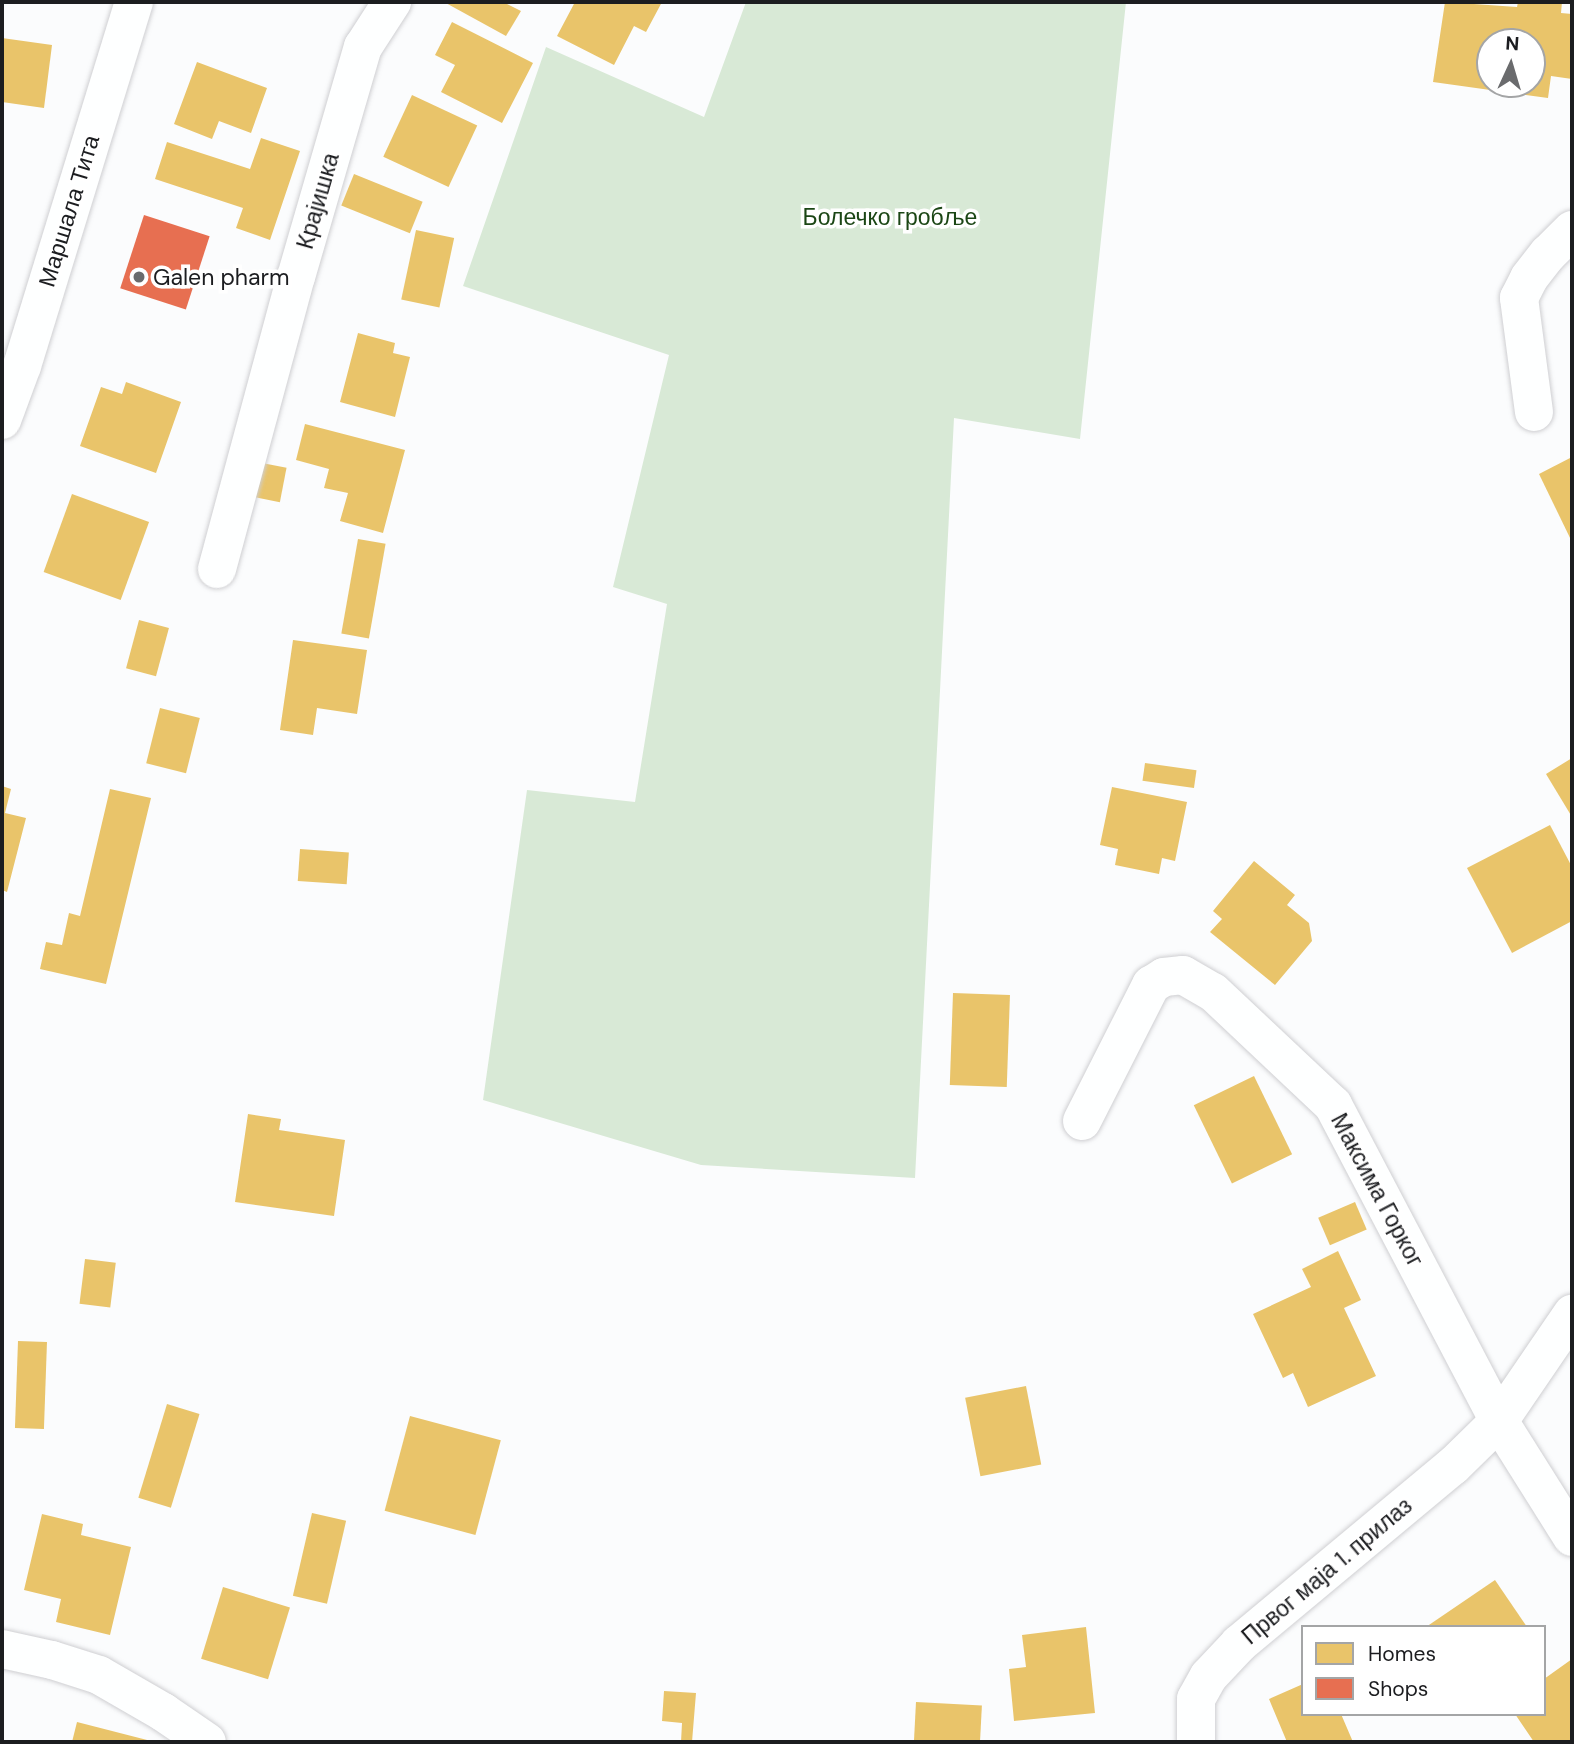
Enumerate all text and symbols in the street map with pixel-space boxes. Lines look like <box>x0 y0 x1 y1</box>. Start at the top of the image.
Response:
north arrow <box>1476 28 1546 98</box>
text: N <box>1505 31 1520 56</box>
street label: Маршала Тита <box>33 132 105 290</box>
street label: Крајишка <box>291 150 345 252</box>
park label: Болечко гробље <box>803 203 977 231</box>
place label: Galen pharm <box>153 263 290 291</box>
marker: Galen pharm <box>131 269 147 285</box>
street label: Максима Горког <box>1325 1109 1429 1271</box>
street label: Првог маја 1. прилаз <box>1236 1492 1418 1650</box>
legend <box>1301 1625 1546 1716</box>
text: Homes <box>1368 1640 1436 1668</box>
text: Shops <box>1368 1675 1428 1703</box>

